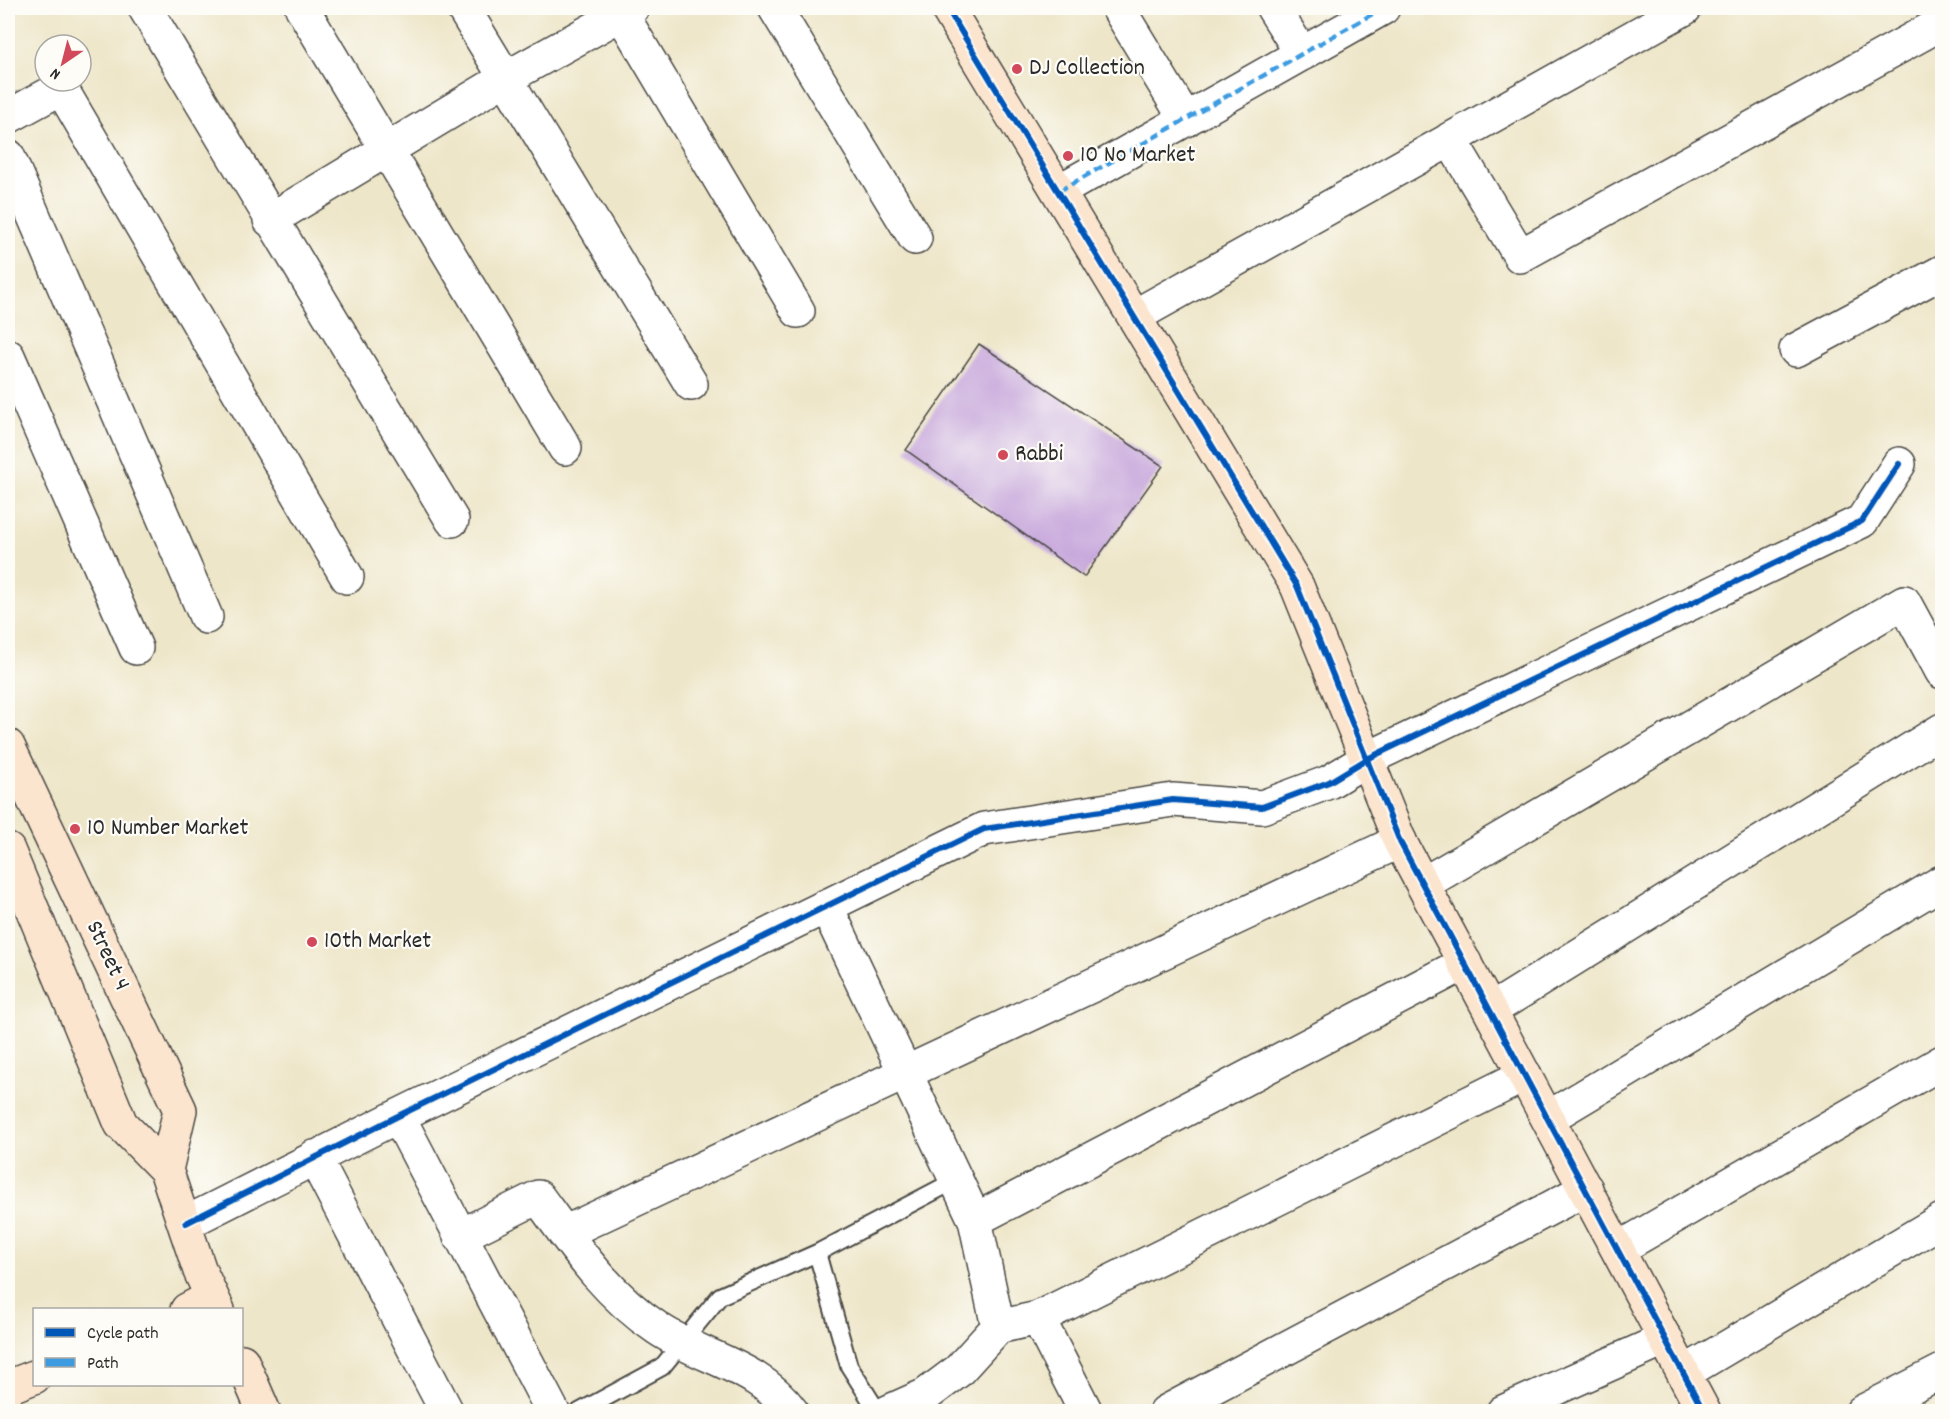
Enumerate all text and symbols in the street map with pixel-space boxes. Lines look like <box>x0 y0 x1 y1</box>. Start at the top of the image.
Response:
north arrow <box>33 33 93 93</box>
place label: DJ Collection <box>1029 52 1145 86</box>
text: N <box>46 61 66 85</box>
marker: DJ Collection <box>1010 62 1024 76</box>
place label: 10 No Market <box>1080 139 1195 173</box>
marker: 10 No Market <box>1061 149 1075 163</box>
place label: Rabbi <box>1015 438 1063 472</box>
marker: Rabbi <box>996 448 1010 462</box>
place label: 10 Number Market <box>87 812 248 846</box>
marker: 10 Number Market <box>68 822 82 836</box>
street label: Street 4 <box>76 915 138 997</box>
place label: 10th Market <box>324 925 431 959</box>
marker: 10th Market <box>305 935 319 949</box>
legend <box>33 1308 243 1386</box>
text: Cycle path <box>87 1322 158 1347</box>
text: Path <box>87 1352 119 1377</box>

